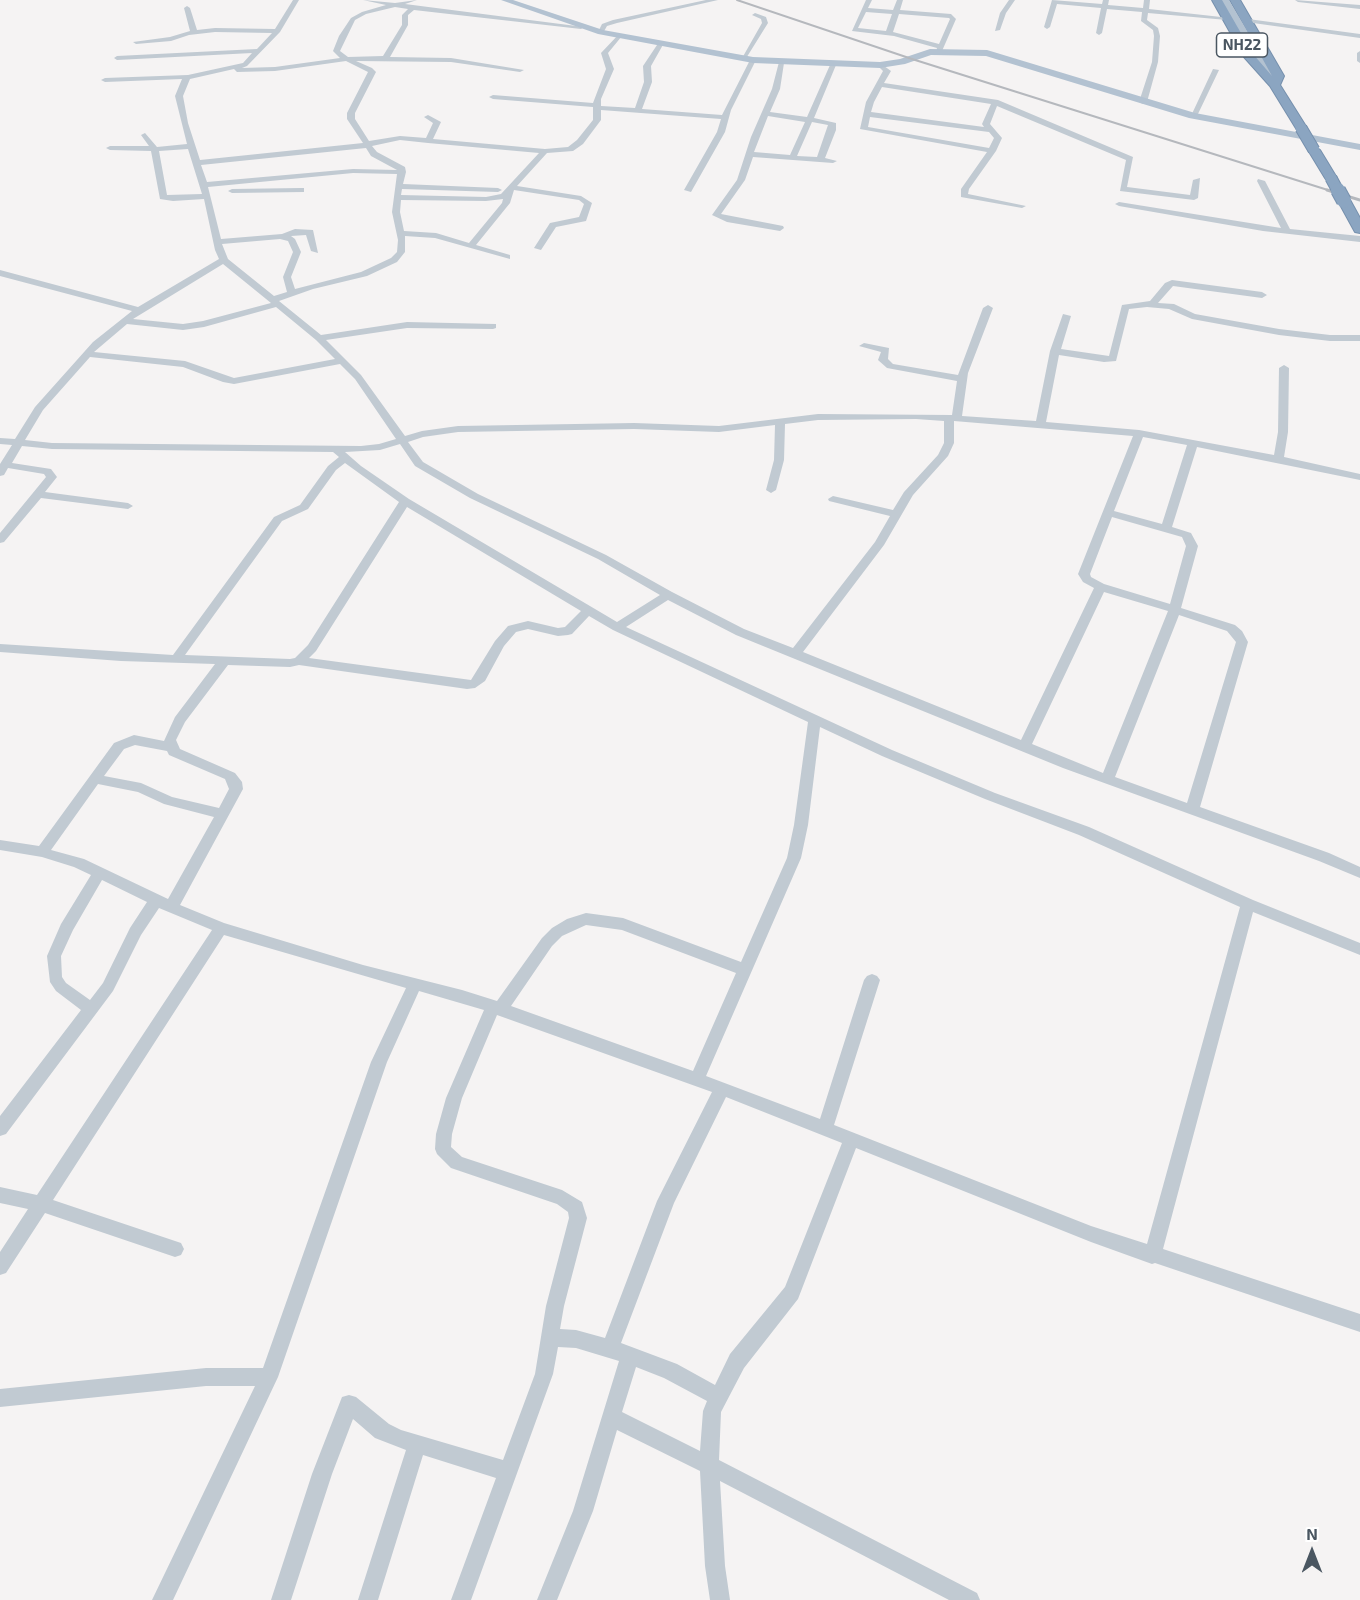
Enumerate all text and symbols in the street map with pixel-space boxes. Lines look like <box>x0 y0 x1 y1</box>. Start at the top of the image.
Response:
road number: NH22 <box>1216 33 1268 57</box>
north arrow <box>1282 1522 1342 1582</box>
text: N <box>1306 1524 1318 1543</box>

